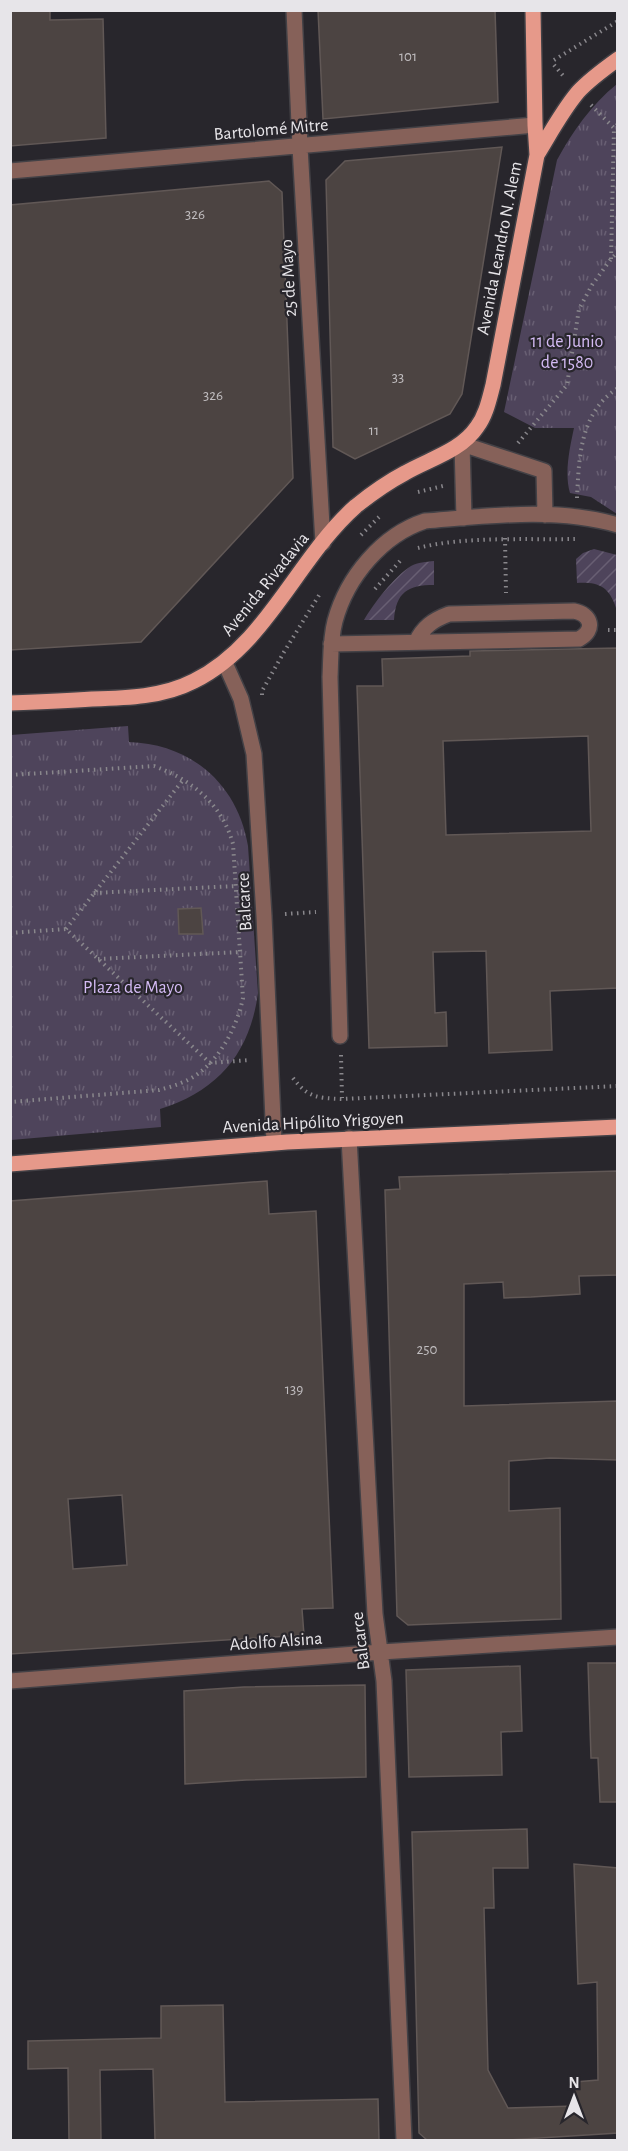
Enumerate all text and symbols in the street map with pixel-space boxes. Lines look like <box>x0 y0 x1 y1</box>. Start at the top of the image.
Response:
house number: 101 <box>399 49 417 64</box>
street label: Bartolomé Mitre <box>213 116 329 144</box>
street label: Avenida Leandro N. Alem <box>474 160 526 336</box>
house number: 326 <box>185 207 205 222</box>
street label: 25 de Mayo <box>278 239 300 317</box>
park label: 11 de Junio de 1580 <box>531 333 604 372</box>
house number: 33 <box>392 370 404 385</box>
house number: 326 <box>203 388 223 403</box>
house number: 11 <box>369 423 379 438</box>
street label: Avenida Rivadavia <box>219 529 313 640</box>
street label: Balcarce <box>234 872 256 932</box>
park label: Plaza de Mayo <box>83 979 183 997</box>
street label: Avenida Hipólito Yrigoyen <box>222 1109 404 1137</box>
house number: 250 <box>416 1342 438 1357</box>
house number: 139 <box>285 1382 303 1397</box>
street label: Balcarce <box>349 1611 373 1671</box>
street label: Adolfo Alsina <box>229 1630 323 1654</box>
north arrow <box>544 2067 604 2127</box>
text: N <box>568 2075 580 2091</box>

